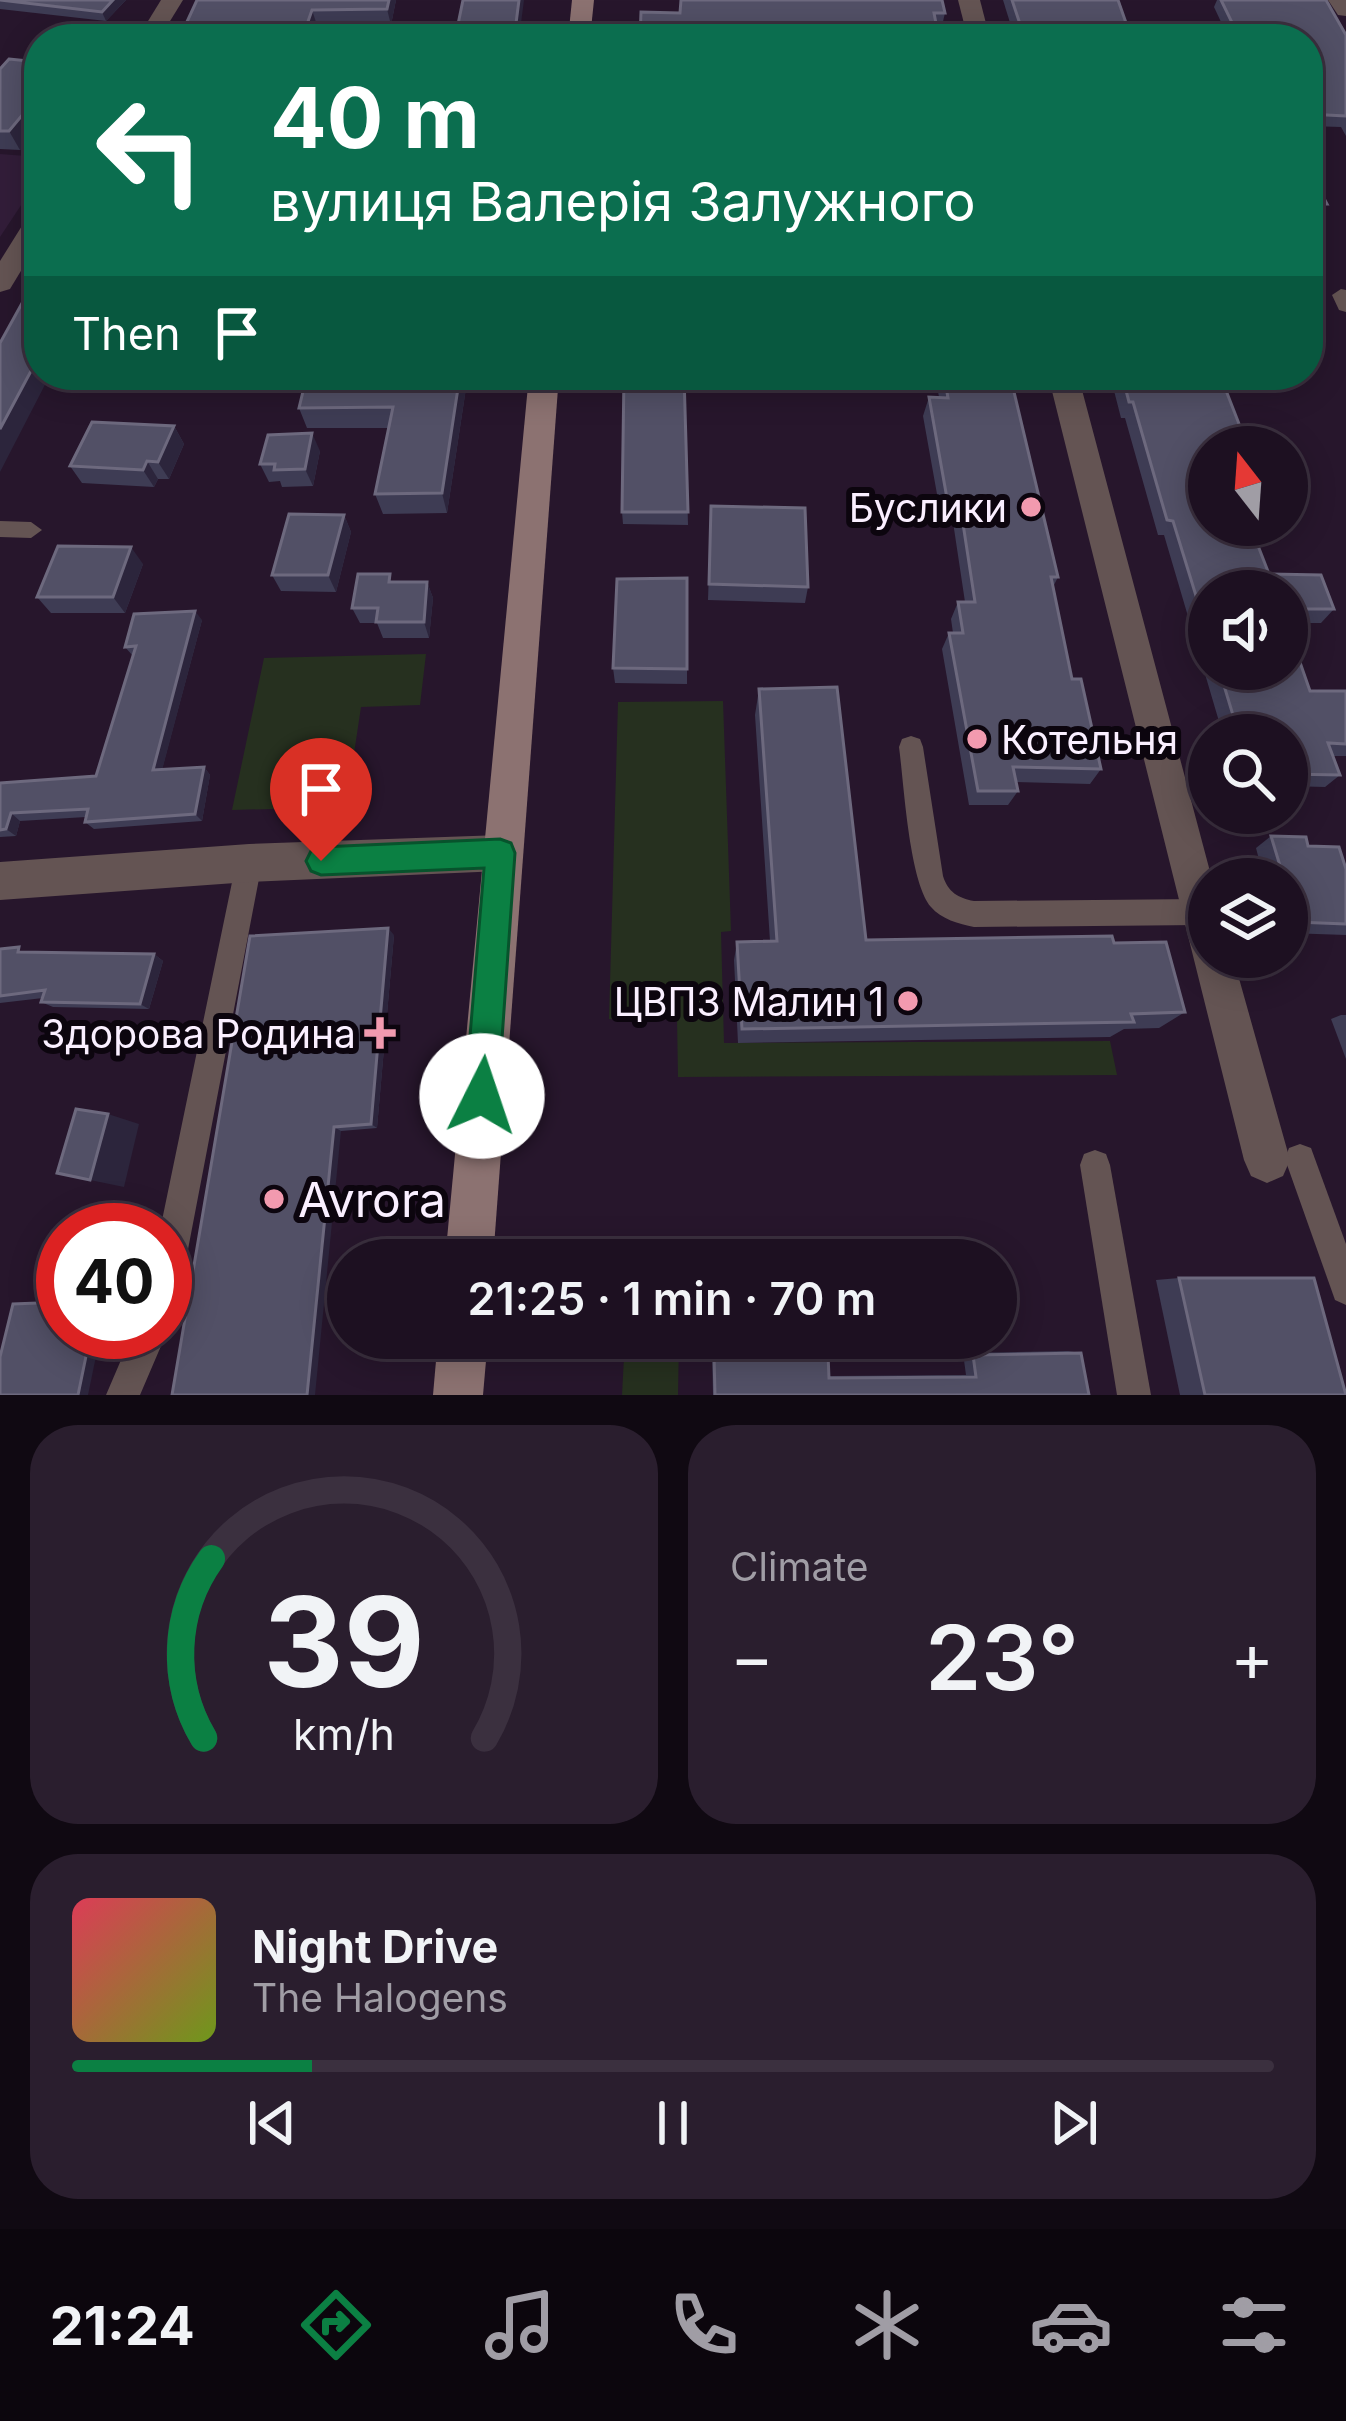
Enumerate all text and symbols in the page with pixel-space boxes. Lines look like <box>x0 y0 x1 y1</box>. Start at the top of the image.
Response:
text: 40 m <box>270 67 480 168</box>
icon: left <box>72 72 228 228</box>
text: вулиця Валерія Залужного <box>270 169 976 234</box>
icon: arrive <box>204 300 270 366</box>
text: Then <box>72 306 180 361</box>
north arrow <box>1188 426 1308 546</box>
map controls <box>1188 426 1308 978</box>
place label: Буслики <box>849 484 1007 531</box>
marker: Буслики <box>1018 494 1044 520</box>
button: sound <box>1188 570 1308 690</box>
button: search <box>1188 714 1308 834</box>
place label: Котельня <box>1001 716 1178 763</box>
marker: Котельня <box>964 726 990 752</box>
pin <box>270 738 372 861</box>
icon: arrive <box>288 756 354 822</box>
button: layers <box>1188 858 1308 978</box>
place label: ЦВПЗ Малин 1 <box>614 978 884 1025</box>
marker: ЦВПЗ Малин 1 <box>895 988 921 1014</box>
place label: Здорова Родина <box>41 1010 356 1057</box>
marker: Здорова Родина <box>367 1020 393 1046</box>
position arrow <box>419 1033 545 1159</box>
place label: Avrora <box>298 1170 446 1229</box>
marker: Avrora <box>261 1186 287 1212</box>
speed limit sign: 40 <box>36 1203 192 1359</box>
text: 21:25 · 1 min · 70 m <box>468 1271 876 1326</box>
text: Climate <box>730 1543 869 1590</box>
text: 39 <box>263 1566 425 1717</box>
text: 23° <box>925 1603 1079 1712</box>
text: − <box>730 1617 774 1697</box>
text: + <box>1230 1617 1274 1697</box>
text: km/h <box>293 1707 395 1759</box>
text: Night Drive <box>252 1919 498 1974</box>
text: The Halogens <box>252 1974 508 2021</box>
icon: previous <box>239 2090 305 2156</box>
icon: pause <box>640 2090 706 2156</box>
icon: next <box>1041 2090 1107 2156</box>
icon: directions <box>294 2283 378 2367</box>
icon: music <box>478 2283 562 2367</box>
icon: phone <box>662 2283 746 2367</box>
icon: climate <box>845 2283 929 2367</box>
icon: car <box>1029 2283 1113 2367</box>
icon: filters <box>1212 2283 1296 2367</box>
text: 21:24 <box>50 2293 195 2358</box>

